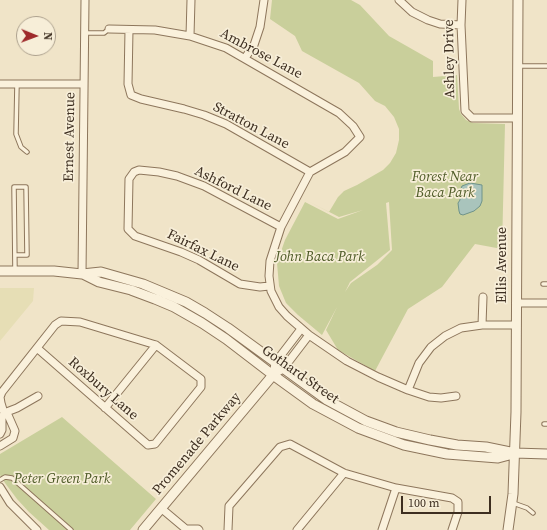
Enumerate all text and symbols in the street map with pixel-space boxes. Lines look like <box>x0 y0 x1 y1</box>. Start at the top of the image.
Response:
north arrow <box>16 16 56 56</box>
street label: Ashley Drive <box>441 19 459 99</box>
street label: Ambrose Lane <box>217 25 305 83</box>
text: N <box>40 32 55 40</box>
street label: Ernest Avenue <box>61 92 79 182</box>
street label: Stratton Lane <box>210 99 292 153</box>
street label: Ashford Lane <box>192 163 274 215</box>
park label: Forest Near Baca Park <box>412 169 478 202</box>
street label: Fairfax Lane <box>164 226 242 276</box>
street label: Ellis Avenue <box>494 227 510 303</box>
park label: John Baca Park <box>275 249 365 265</box>
street label: Gothard Street <box>258 342 342 408</box>
street label: Roxbury Lane <box>65 354 141 424</box>
street label: Promenade Parkway <box>149 389 245 499</box>
park label: Peter Green Park <box>14 471 110 487</box>
scale bar <box>403 488 493 514</box>
text: 100 m <box>408 495 440 511</box>

